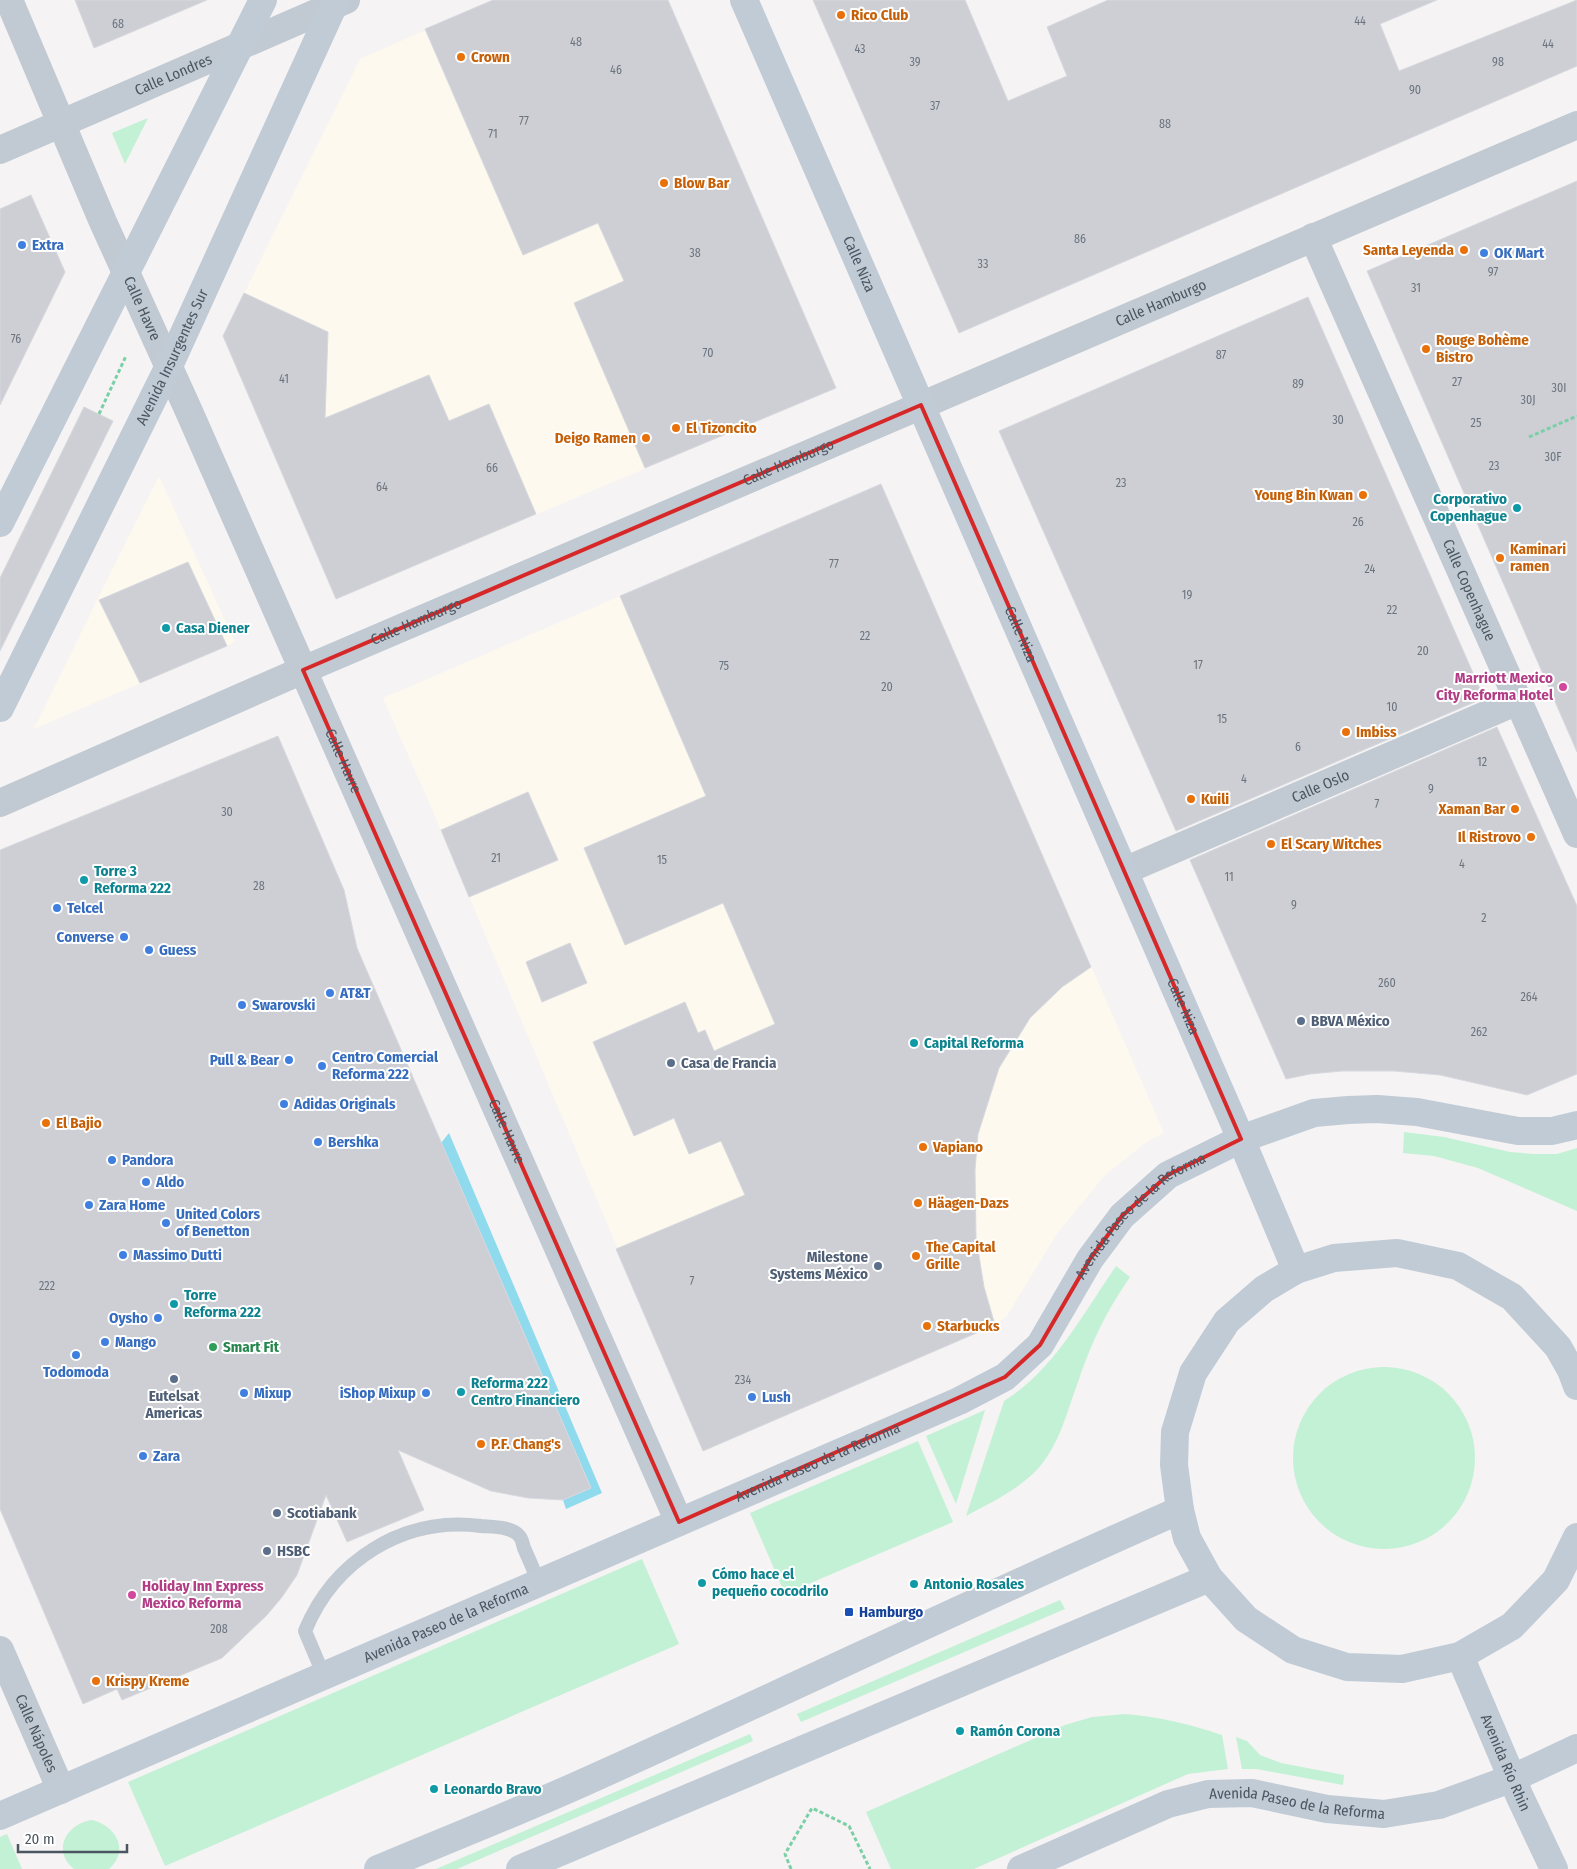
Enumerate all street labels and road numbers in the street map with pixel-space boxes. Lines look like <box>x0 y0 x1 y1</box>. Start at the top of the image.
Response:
street label: Calle Londres <box>132 50 215 99</box>
street label: Calle Niza <box>839 233 879 295</box>
street label: Calle Havre <box>120 273 165 343</box>
street label: Calle Hamburgo <box>1113 276 1209 330</box>
street label: Avenida Insurgentes Sur <box>132 285 212 428</box>
street label: Calle Hamburgo <box>740 435 837 490</box>
street label: Calle Copenhague <box>1439 536 1499 644</box>
street label: Calle Hamburgo <box>368 594 464 649</box>
street label: Calle Niza <box>1001 603 1041 665</box>
street label: Calle Havre <box>321 726 365 796</box>
street label: Calle Oslo <box>1289 766 1352 807</box>
street label: Calle Niza <box>1163 975 1203 1037</box>
street label: Calle Havre <box>485 1096 529 1166</box>
street label: Avenida Paseo de la Reforma <box>1071 1149 1209 1282</box>
street label: Avenida Paseo de la Reforma <box>733 1419 903 1506</box>
street label: Avenida Paseo de la Reforma <box>361 1579 531 1667</box>
street label: Calle Nápoles <box>11 1692 61 1775</box>
street label: Avenida Río Rhin <box>1477 1711 1534 1814</box>
street label: Avenida Paseo de la Reforma <box>1209 1784 1386 1823</box>

